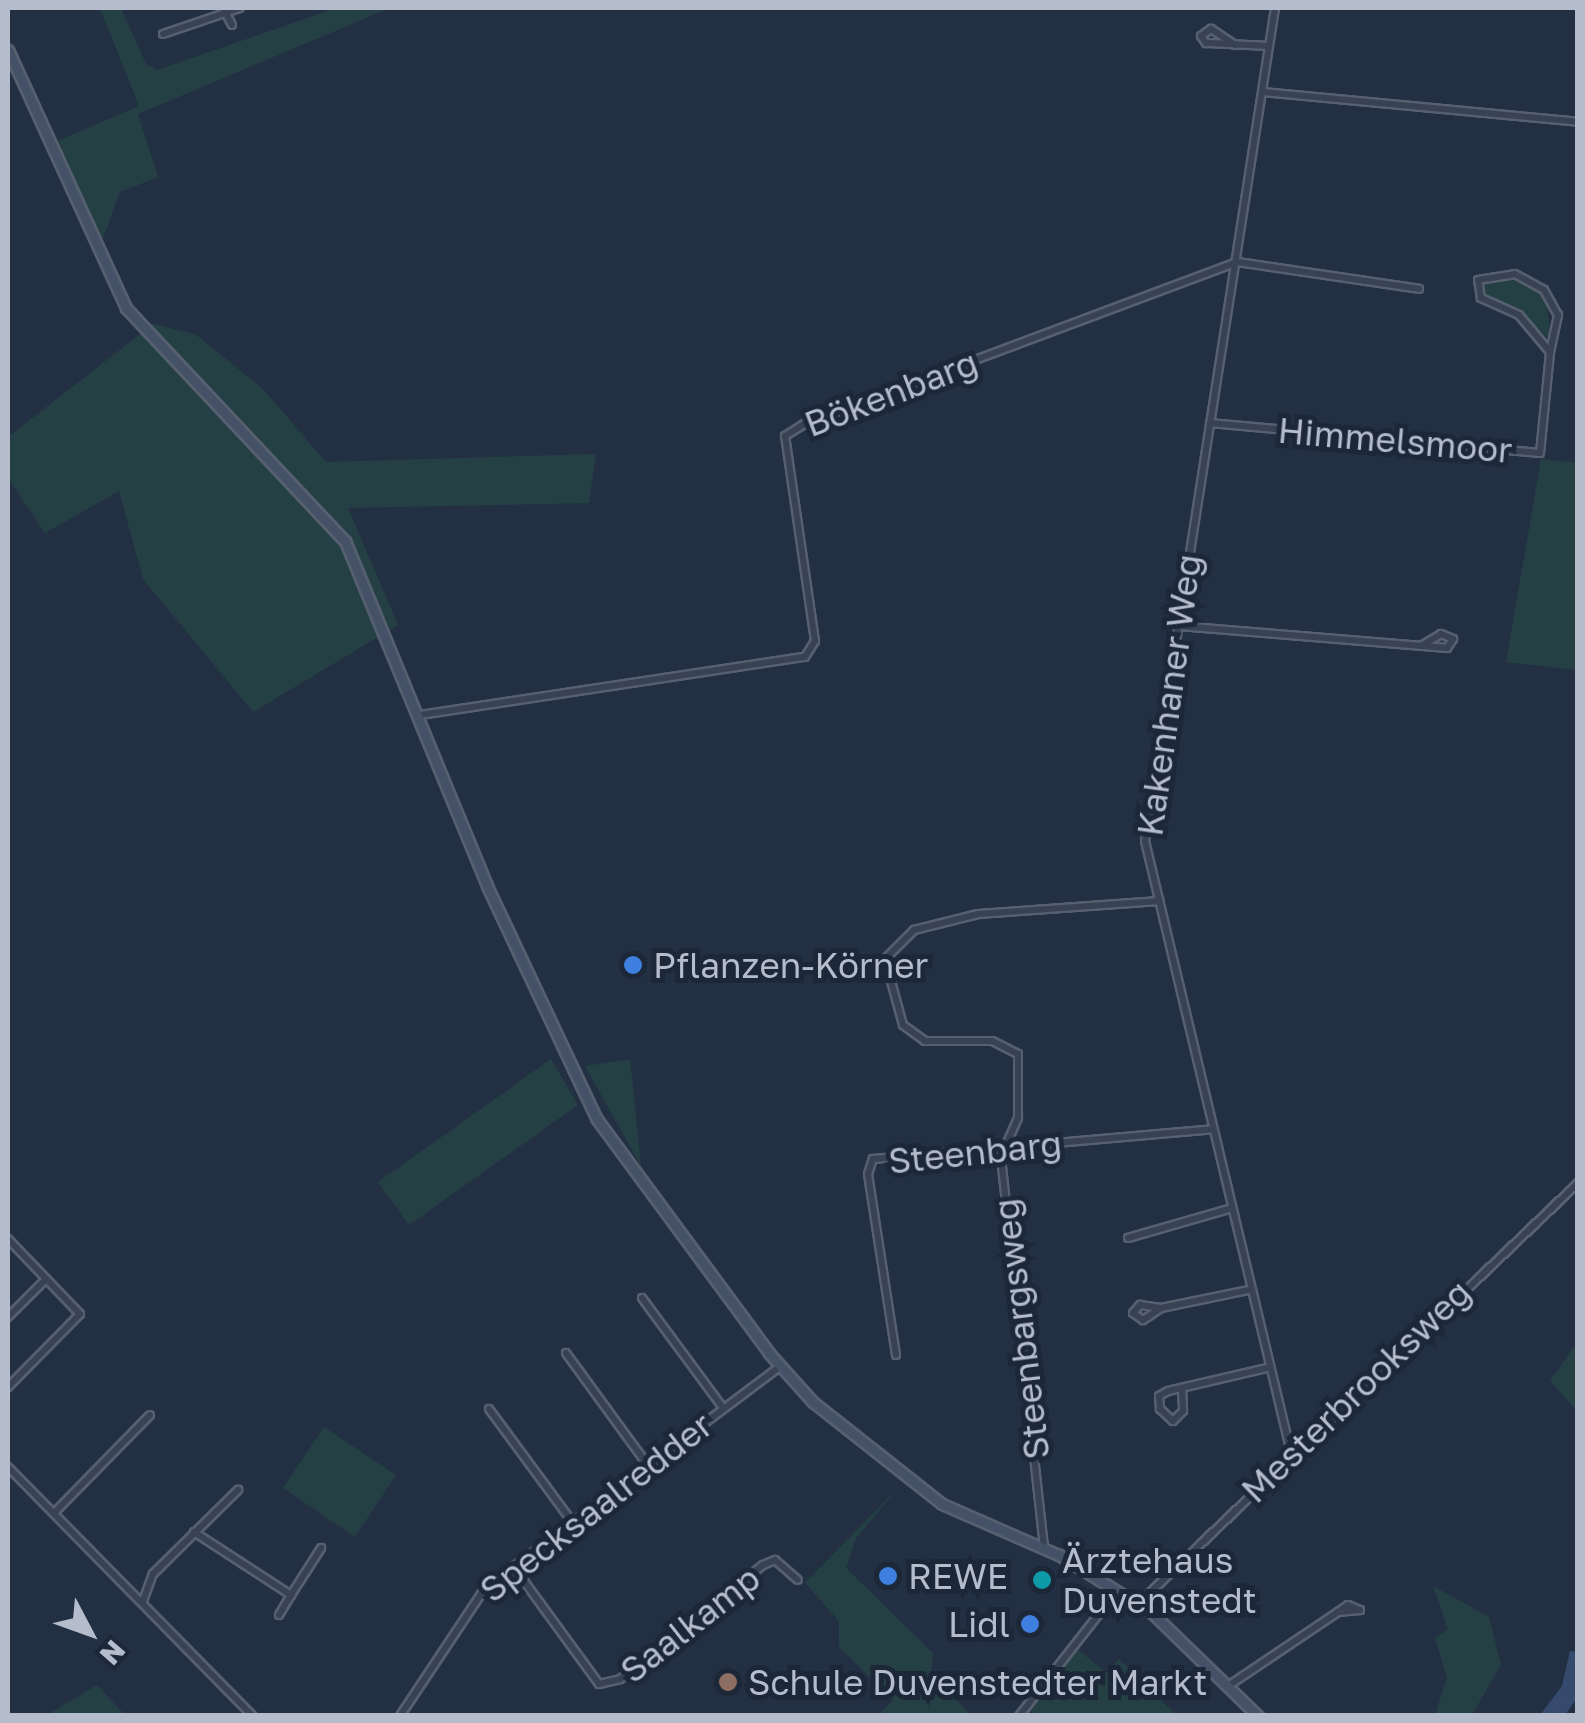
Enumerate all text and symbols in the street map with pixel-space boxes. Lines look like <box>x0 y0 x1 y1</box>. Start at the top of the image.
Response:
street label: Bökenbarg <box>799 341 983 445</box>
street label: Himmelsmoor <box>1276 409 1514 471</box>
street label: Kakenhaner Weg <box>1128 551 1210 839</box>
place label: Pflanzen-Körner <box>653 944 928 986</box>
marker: Pflanzen-Körner <box>622 954 644 976</box>
street label: Steenbarg <box>886 1122 1064 1182</box>
street label: Steenbargsweg <box>984 1196 1058 1462</box>
street label: Mesterbrooksweg <box>1233 1271 1479 1511</box>
street label: Specksaalredder <box>472 1403 720 1611</box>
place label: Ärztehaus Duvenstedt <box>1062 1539 1257 1621</box>
place label: REWE <box>908 1555 1008 1597</box>
street label: Saalkamp <box>612 1557 768 1691</box>
marker: REWE <box>877 1565 899 1587</box>
marker: Ärztehaus Duvenstedt <box>1031 1569 1053 1591</box>
north arrow <box>40 1583 140 1683</box>
place label: Lidl <box>948 1603 1010 1645</box>
marker: Lidl <box>1019 1613 1041 1635</box>
text: N <box>94 1634 132 1672</box>
place label: Schule Duvenstedter Markt <box>748 1661 1208 1703</box>
marker: Schule Duvenstedter Markt <box>717 1671 739 1693</box>

